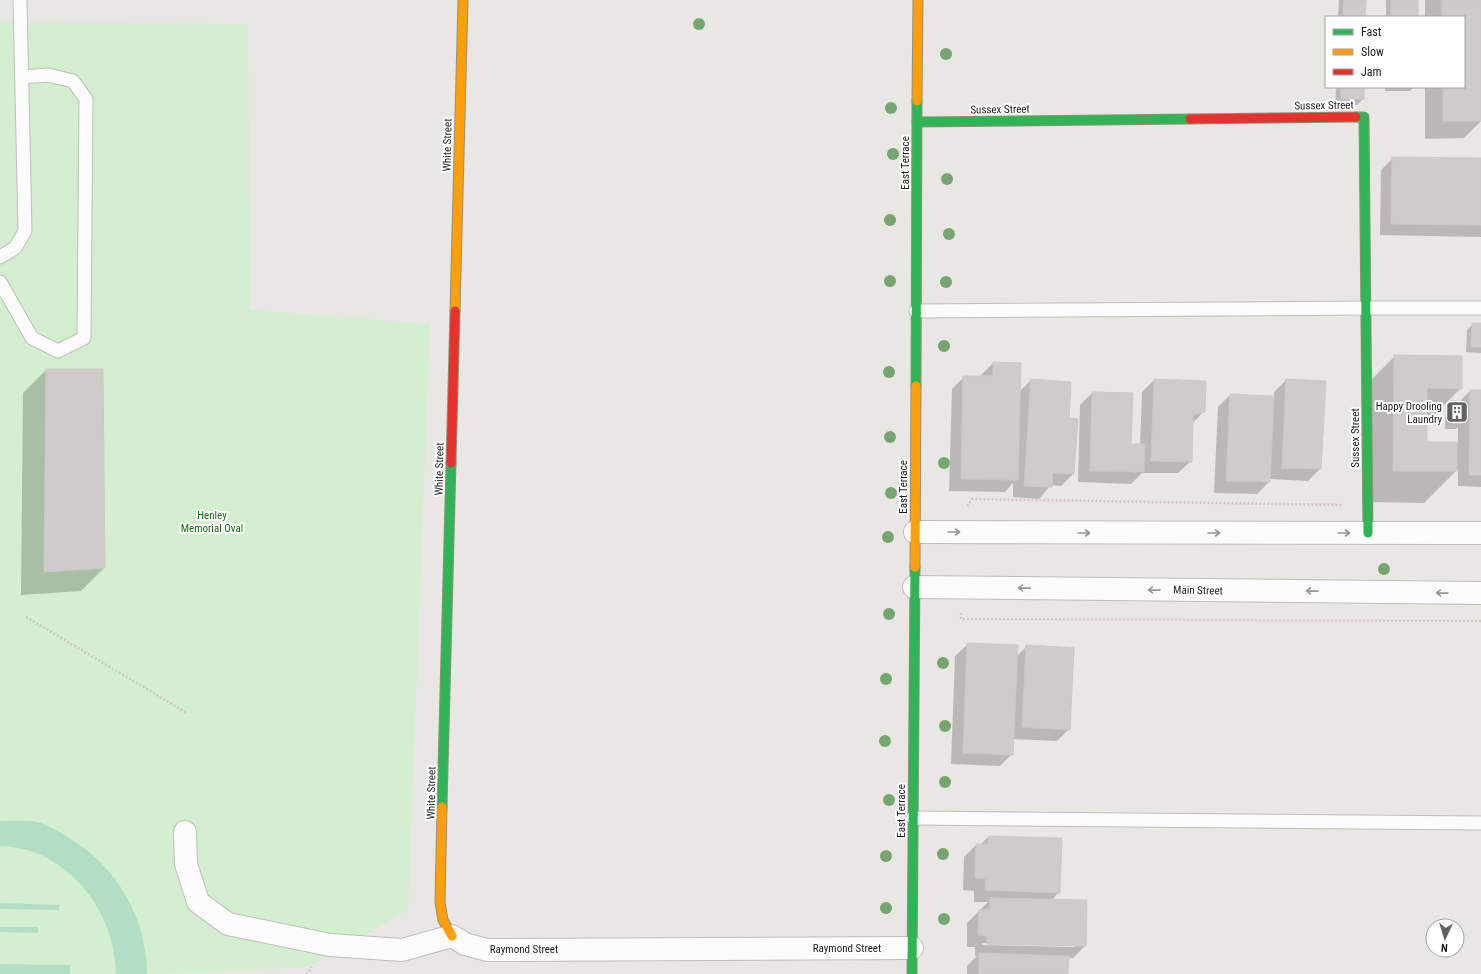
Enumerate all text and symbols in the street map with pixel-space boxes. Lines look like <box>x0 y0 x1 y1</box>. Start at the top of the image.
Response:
legend <box>1325 16 1465 88</box>
text: Fast <box>1361 25 1382 39</box>
text: Slow <box>1361 45 1384 59</box>
text: Jam <box>1361 65 1382 79</box>
street label: Sussex Street <box>1294 98 1354 113</box>
street label: Sussex Street <box>970 102 1030 117</box>
street label: White Street <box>441 118 454 172</box>
street label: East Terrace <box>899 136 912 190</box>
building icon: Happy Drooling Laundry <box>1444 399 1470 425</box>
place label: Happy Drooling Laundry <box>1376 400 1442 426</box>
street label: Sussex Street <box>1349 408 1362 468</box>
street label: White Street <box>433 442 446 496</box>
street label: East Terrace <box>897 460 910 514</box>
park label: Henley Memorial Oval <box>181 509 243 535</box>
one-way arrow <box>947 528 960 536</box>
one-way arrow <box>1077 529 1090 537</box>
one-way arrow <box>1207 529 1220 537</box>
one-way arrow <box>1337 529 1350 537</box>
one-way arrow <box>1018 584 1031 592</box>
street label: Main Street <box>1173 584 1223 597</box>
one-way arrow <box>1148 586 1161 594</box>
one-way arrow <box>1306 587 1319 595</box>
one-way arrow <box>1436 589 1449 597</box>
street label: White Street <box>425 766 438 820</box>
street label: East Terrace <box>895 784 908 838</box>
north arrow <box>1425 918 1465 958</box>
text: N <box>1440 941 1448 954</box>
street label: Raymond Street <box>813 942 881 955</box>
street label: Raymond Street <box>490 943 558 956</box>

